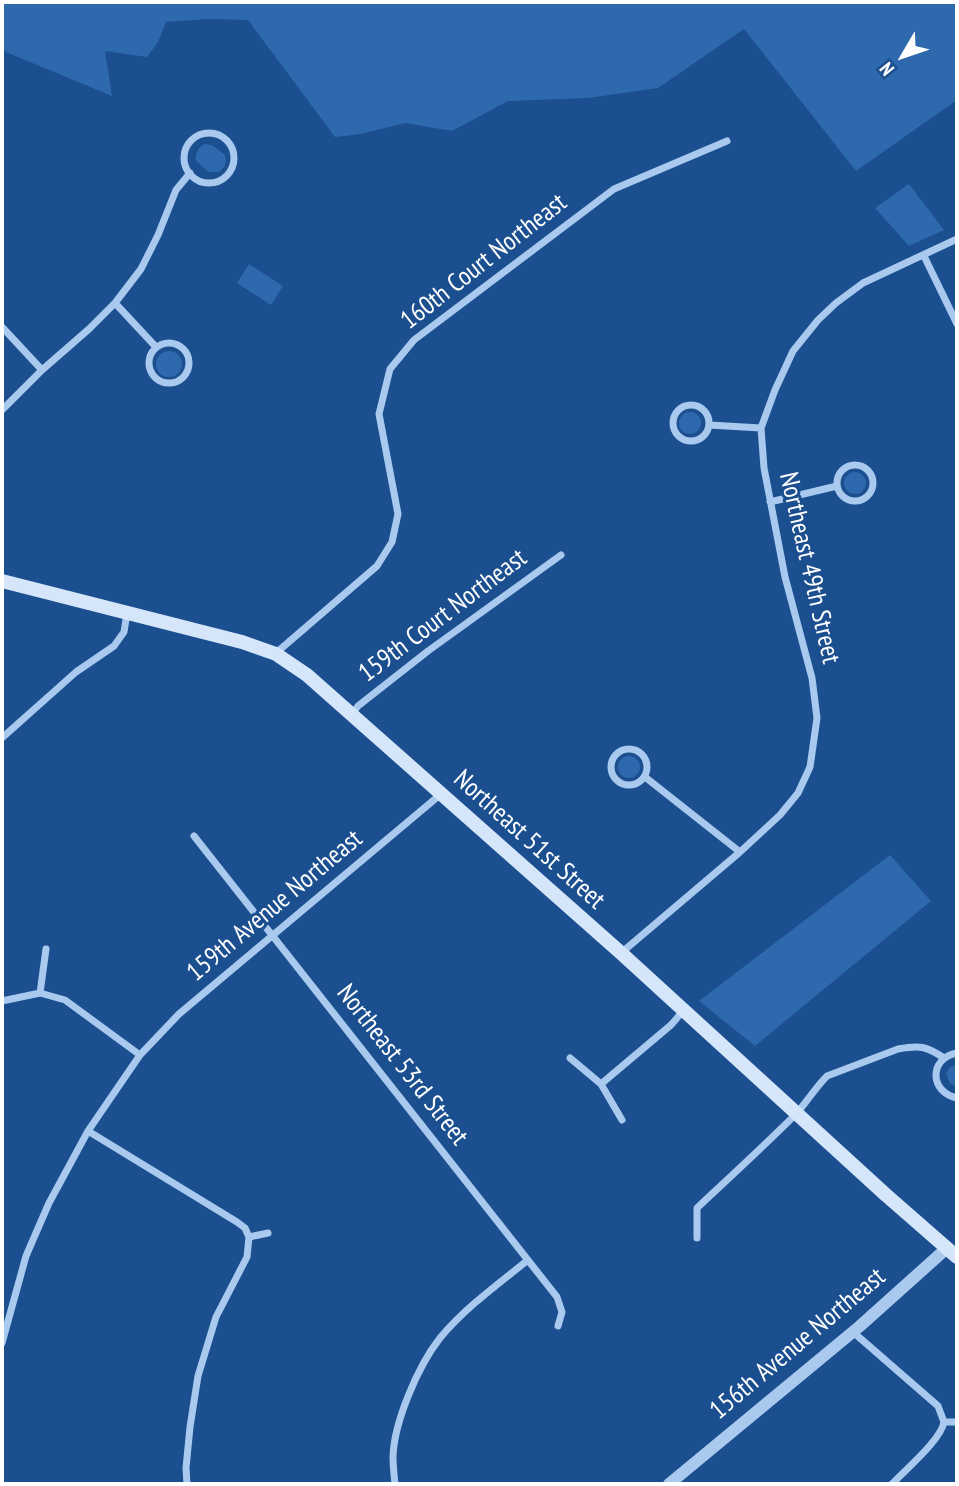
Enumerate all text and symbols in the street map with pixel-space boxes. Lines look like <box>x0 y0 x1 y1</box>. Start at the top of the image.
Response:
north arrow <box>868 21 938 91</box>
text: N <box>874 58 899 81</box>
street label: 160th Court Northeast <box>395 188 573 336</box>
street label: Northeast 49th Street <box>772 469 846 667</box>
street label: 159th Court Northeast <box>353 543 533 689</box>
street label: Northeast 51st Street <box>447 764 611 916</box>
street label: 159th Avenue Northeast <box>181 824 369 988</box>
street label: Northeast 53rd Street <box>330 978 474 1152</box>
street label: 156th Avenue Northeast <box>704 1262 892 1426</box>

